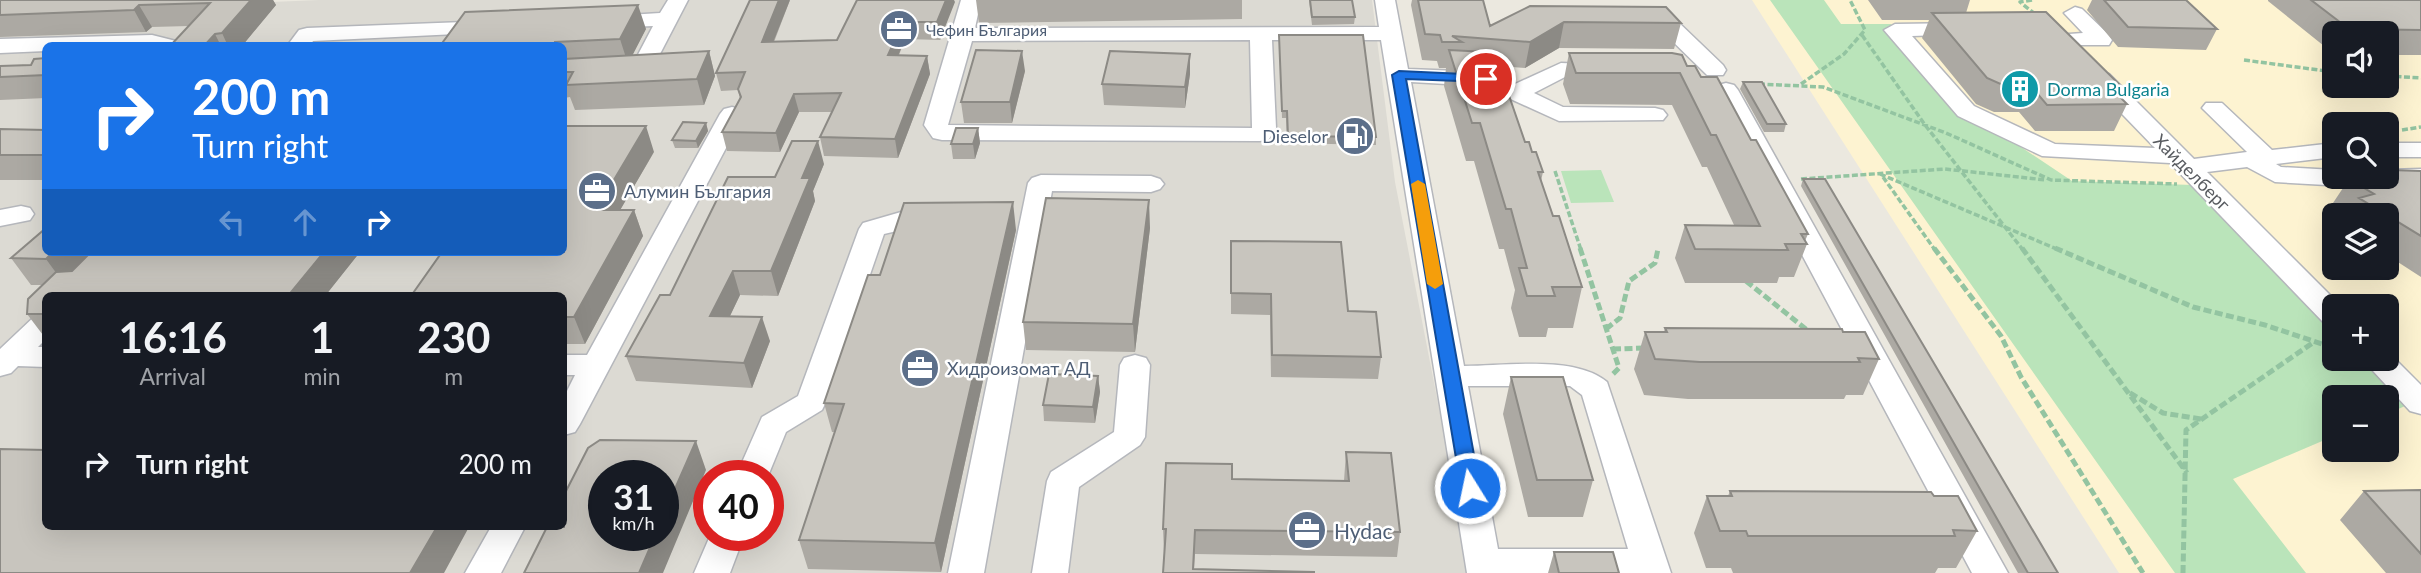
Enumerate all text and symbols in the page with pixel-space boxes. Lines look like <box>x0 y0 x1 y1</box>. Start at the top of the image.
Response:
office icon: Чефин България <box>878 8 920 50</box>
place label: Чефин България <box>926 20 1047 39</box>
map controls <box>2322 21 2399 462</box>
button: sound <box>2322 21 2399 98</box>
pin <box>1456 49 1516 109</box>
icon: arrive <box>1467 60 1505 98</box>
text: 200 m <box>192 67 330 125</box>
building icon: Dorma Bulgaria <box>1999 68 2041 110</box>
icon: right <box>77 70 168 161</box>
place label: Dorma Bulgaria <box>2047 78 2170 100</box>
button: search <box>2322 112 2399 189</box>
fuel station icon: Dieselor <box>1334 115 1376 157</box>
place label: Dieselor <box>1262 125 1328 147</box>
text: Turn right <box>192 126 328 165</box>
street label: Хайделберг <box>2149 129 2235 215</box>
office icon: Алумин България <box>576 170 618 212</box>
place label: Алумин България <box>624 180 771 202</box>
icon: left <box>213 203 251 241</box>
icon: ahead <box>286 203 324 241</box>
icon: right <box>359 203 397 241</box>
button: layers <box>2322 203 2399 280</box>
button: + <box>2322 294 2399 371</box>
text: 16:16 <box>119 312 227 362</box>
text: 1 <box>310 312 334 362</box>
text: 230 <box>417 312 490 362</box>
office icon: Хидроизомат АД <box>899 347 941 389</box>
place label: Хидроизомат АД <box>947 357 1091 379</box>
text: Arrival <box>140 362 206 390</box>
text: min <box>303 362 341 390</box>
text: m <box>444 362 463 390</box>
button: − <box>2322 385 2399 462</box>
icon: right <box>77 445 115 483</box>
text: Turn right <box>136 448 249 480</box>
text: 200 m <box>459 448 532 480</box>
position arrow <box>1433 451 1507 525</box>
speed limit sign: 40 <box>693 460 784 551</box>
text: 31 <box>613 475 654 517</box>
office icon: Hydac <box>1286 509 1328 551</box>
text: km/h <box>612 512 655 534</box>
place label: Hydac <box>1334 518 1393 543</box>

